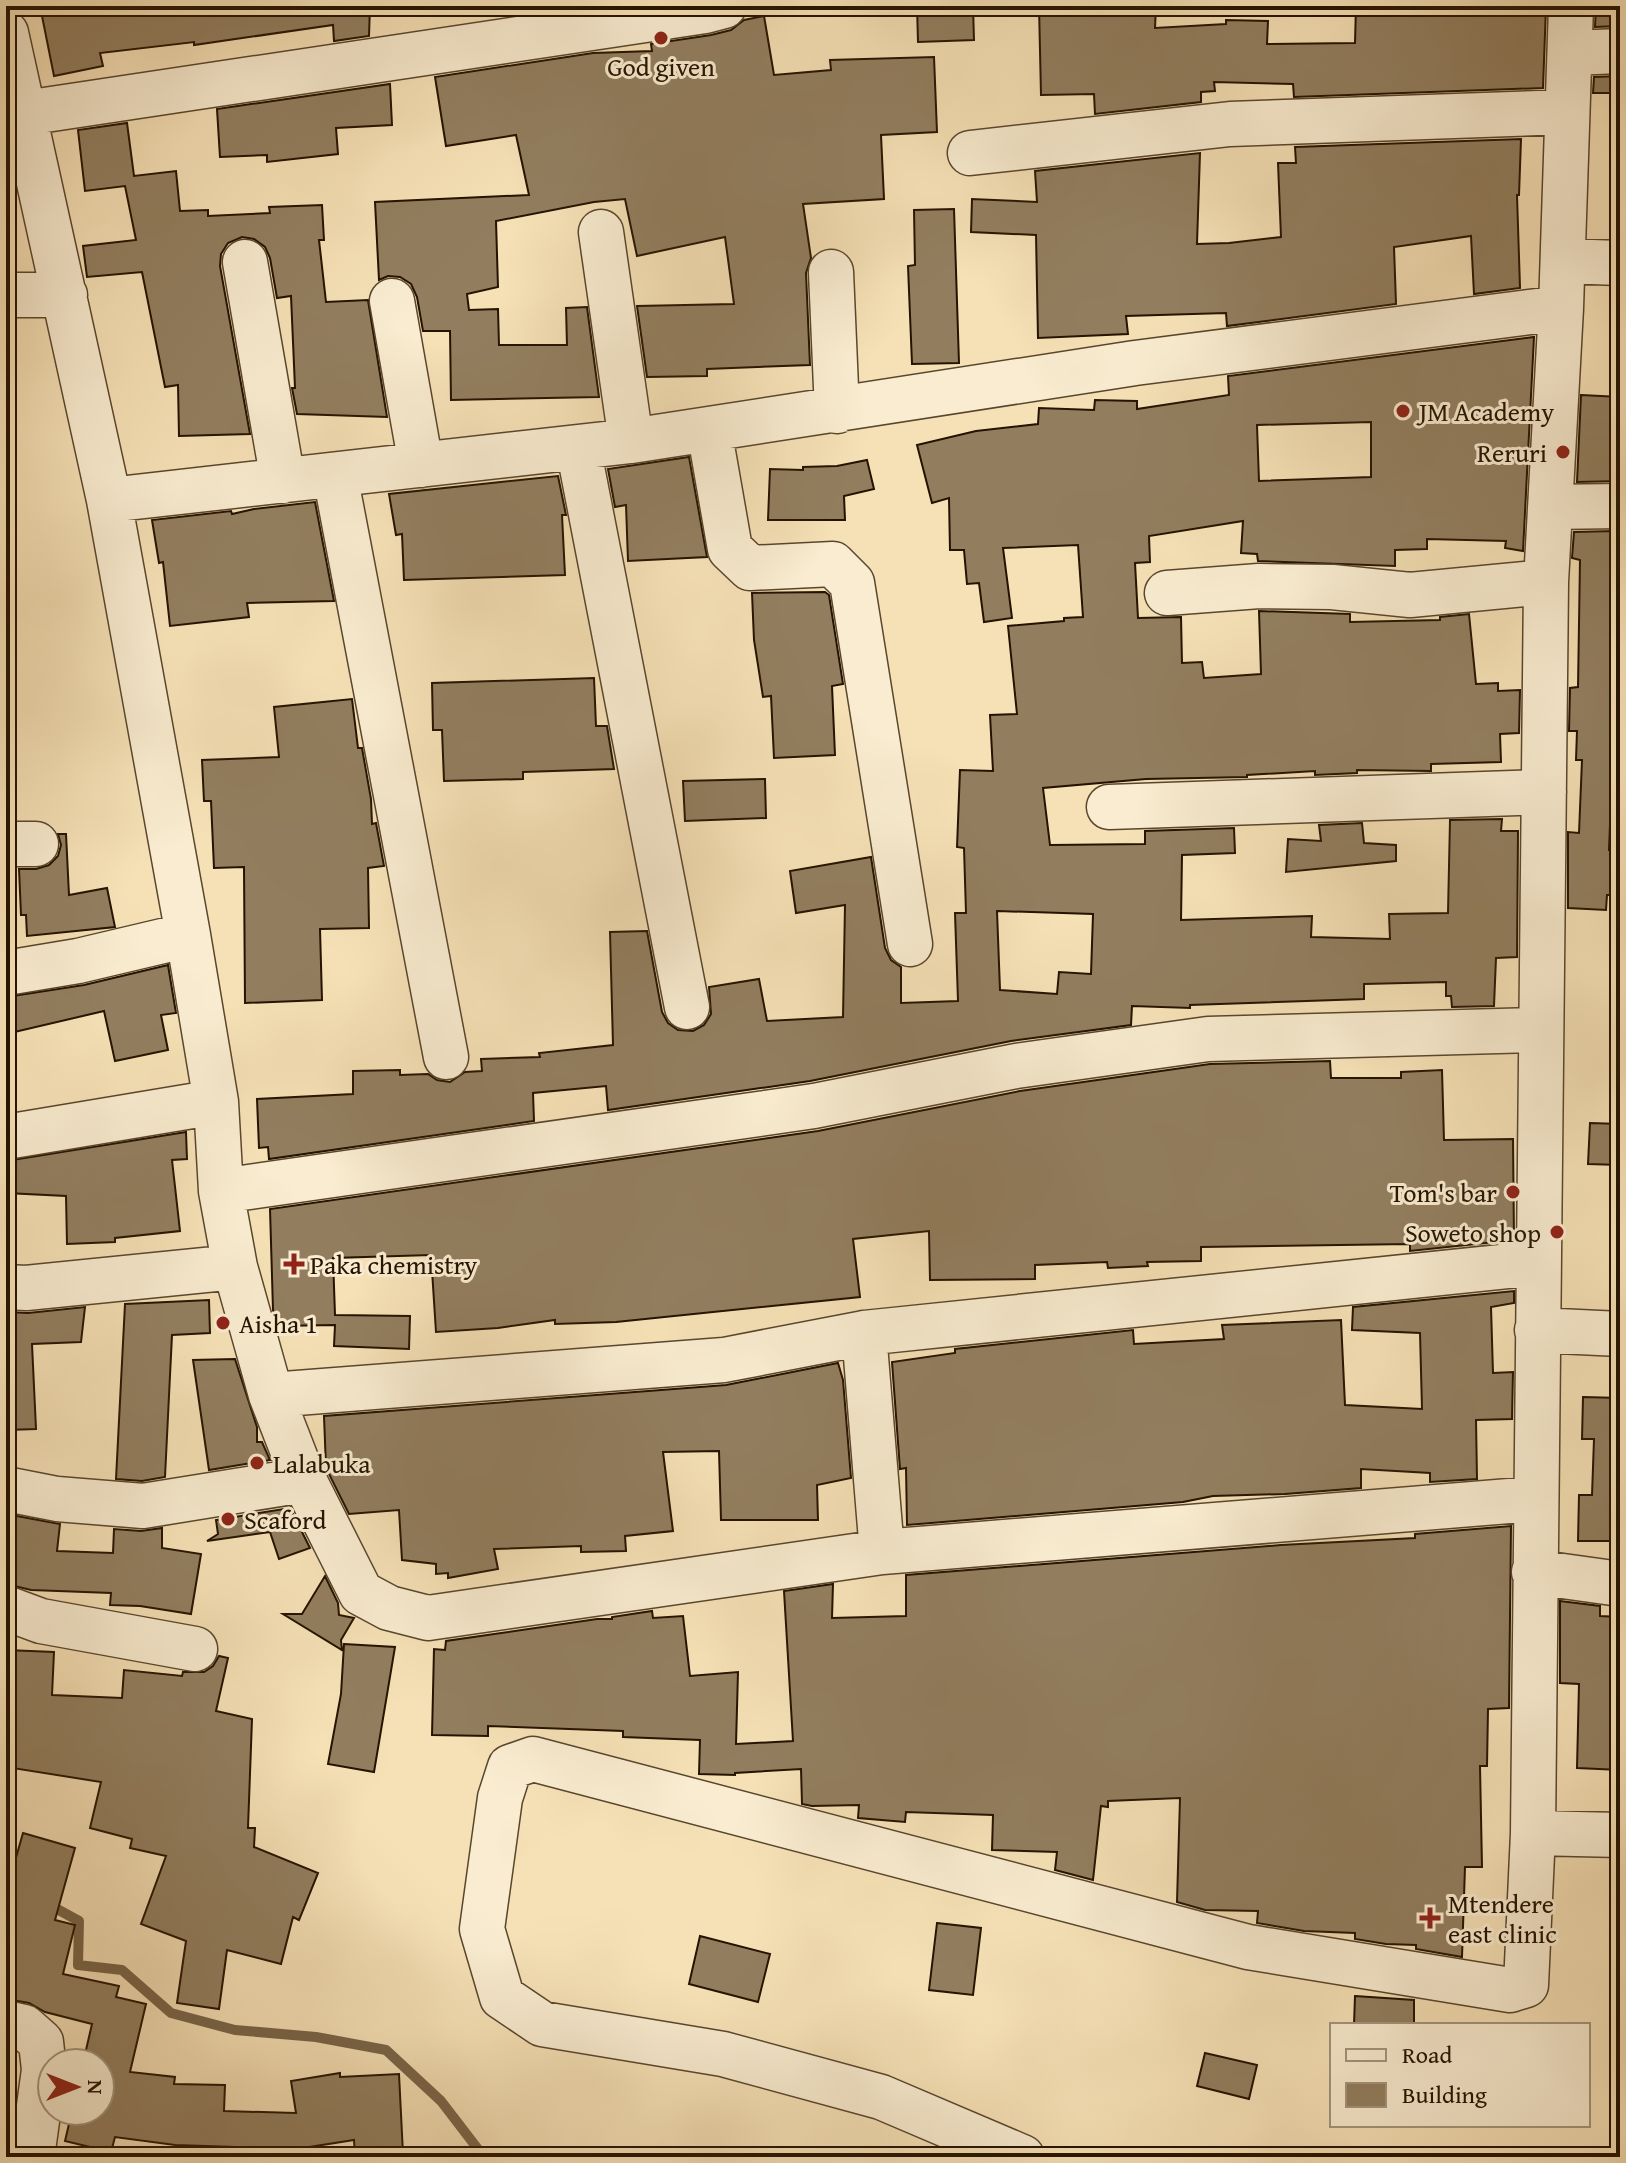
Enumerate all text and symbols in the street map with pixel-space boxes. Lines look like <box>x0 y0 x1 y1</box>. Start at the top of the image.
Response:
marker: God given <box>652 29 670 47</box>
place label: God given <box>607 47 715 86</box>
place label: JM Academy <box>1416 392 1554 431</box>
marker: JM Academy <box>1394 402 1412 420</box>
place label: Reruri <box>1477 433 1547 472</box>
marker: Reruri <box>1554 443 1572 461</box>
place label: Tom's bar <box>1390 1173 1497 1212</box>
marker: Tom's bar <box>1504 1183 1522 1201</box>
place label: Soweto shop <box>1405 1213 1541 1252</box>
marker: Soweto shop <box>1548 1223 1566 1241</box>
place label: Paka chemistry <box>310 1245 477 1284</box>
marker: Paka chemistry <box>285 1255 303 1273</box>
place label: Aisha 1 <box>239 1304 318 1343</box>
marker: Aisha 1 <box>214 1314 232 1332</box>
place label: Lalabuka <box>273 1444 371 1483</box>
marker: Lalabuka <box>248 1454 266 1472</box>
place label: Scaford <box>244 1500 327 1539</box>
marker: Scaford <box>219 1510 237 1528</box>
place label: Mtendere east clinic <box>1448 1884 1557 1953</box>
marker: Mtendere east clinic <box>1419 1907 1441 1929</box>
legend <box>1330 2023 1590 2127</box>
text: Road <box>1402 2037 1452 2072</box>
north arrow <box>36 2047 116 2127</box>
text: Building <box>1402 2077 1487 2112</box>
text: N <box>80 2080 112 2095</box>

